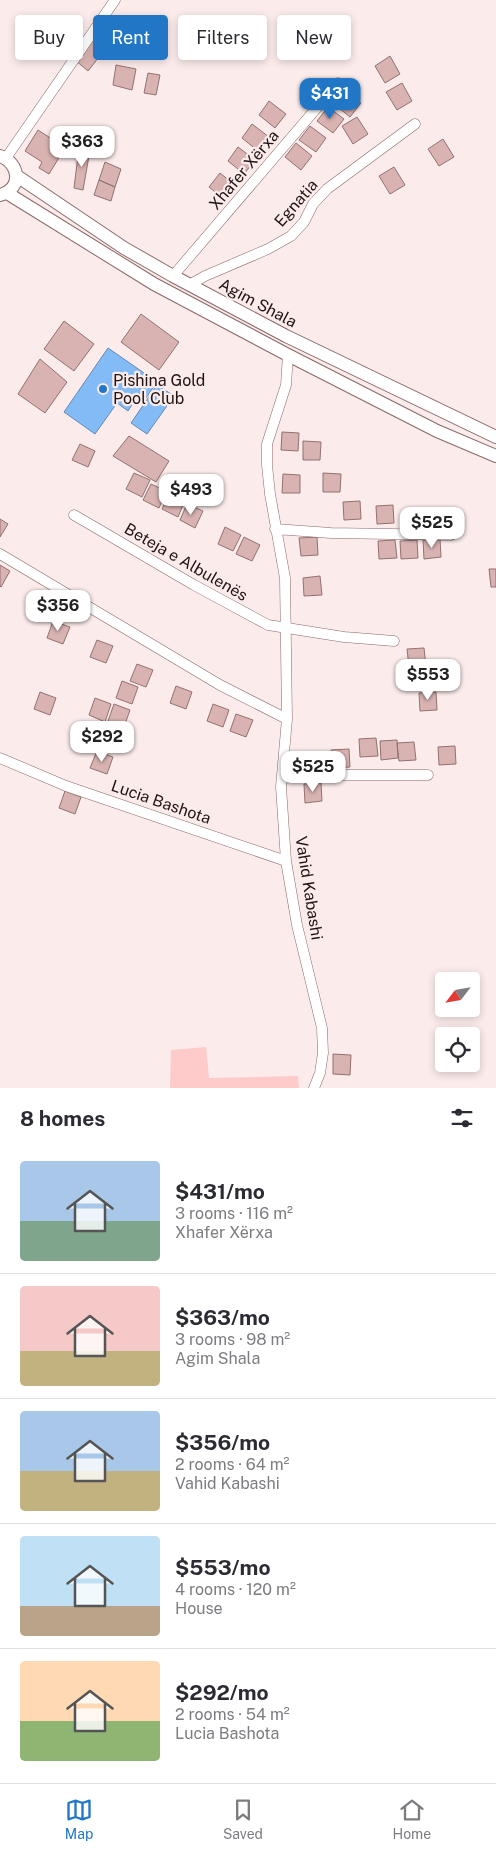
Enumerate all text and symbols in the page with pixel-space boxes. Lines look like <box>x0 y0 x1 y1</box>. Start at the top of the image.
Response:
chip: Buy <box>15 15 83 60</box>
chip: Rent <box>93 15 168 60</box>
chip: Filters <box>178 15 267 60</box>
chip: New <box>277 15 351 60</box>
pin: $431 <box>300 78 360 120</box>
text: $431 <box>311 84 349 103</box>
pin: $363 <box>52 126 112 168</box>
street label: Xhafer Xërxa <box>205 126 283 214</box>
text: $363 <box>61 132 103 151</box>
street label: Egnatia <box>270 175 322 231</box>
street label: Agim Shala <box>216 275 300 331</box>
place label: Pishina Gold Pool Club <box>113 371 205 408</box>
marker: Pishina Gold Pool Club <box>97 383 109 395</box>
pin: $493 <box>161 474 221 516</box>
text: $493 <box>170 480 212 499</box>
pin: $525 <box>402 506 462 549</box>
text: $525 <box>411 513 453 532</box>
street label: Beteja e Albulenës <box>121 519 251 605</box>
pin: $356 <box>28 590 88 632</box>
text: $356 <box>37 596 79 615</box>
pin: $553 <box>398 658 458 701</box>
text: $553 <box>406 665 450 684</box>
pin: $292 <box>72 720 132 763</box>
text: $292 <box>81 727 123 746</box>
pin: $525 <box>283 750 343 793</box>
text: $525 <box>292 757 334 776</box>
street label: Lucia Bashota <box>109 776 213 828</box>
street label: Vahid Kabashi <box>291 835 327 941</box>
north arrow <box>435 972 480 1018</box>
map controls <box>435 972 480 1072</box>
button: locate <box>435 1027 480 1072</box>
icon: filters <box>448 1104 476 1132</box>
text: 8 homes <box>20 1106 105 1131</box>
text: $431/mo <box>175 1179 265 1204</box>
icon: home <box>60 1181 120 1241</box>
text: 3 rooms · 116 m² <box>175 1204 293 1223</box>
text: Xhafer Xërxa <box>175 1223 273 1242</box>
text: $363/mo <box>175 1305 270 1330</box>
icon: home <box>60 1306 120 1366</box>
text: 3 rooms · 98 m² <box>175 1330 290 1349</box>
text: Agim Shala <box>175 1349 260 1368</box>
text: $356/mo <box>175 1430 270 1455</box>
icon: home <box>60 1431 120 1491</box>
text: 2 rooms · 64 m² <box>175 1455 289 1474</box>
text: Vahid Kabashi <box>175 1474 280 1493</box>
text: $553/mo <box>175 1555 271 1580</box>
icon: home <box>60 1556 120 1616</box>
text: 4 rooms · 120 m² <box>175 1580 296 1599</box>
text: House <box>175 1599 223 1618</box>
text: $292/mo <box>175 1680 269 1705</box>
icon: home <box>60 1681 120 1741</box>
text: 2 rooms · 54 m² <box>175 1705 290 1724</box>
text: Lucia Bashota <box>175 1724 279 1743</box>
tab: Map <box>65 1796 93 1842</box>
tab: Saved <box>223 1796 263 1842</box>
tab: Home <box>393 1796 431 1842</box>

